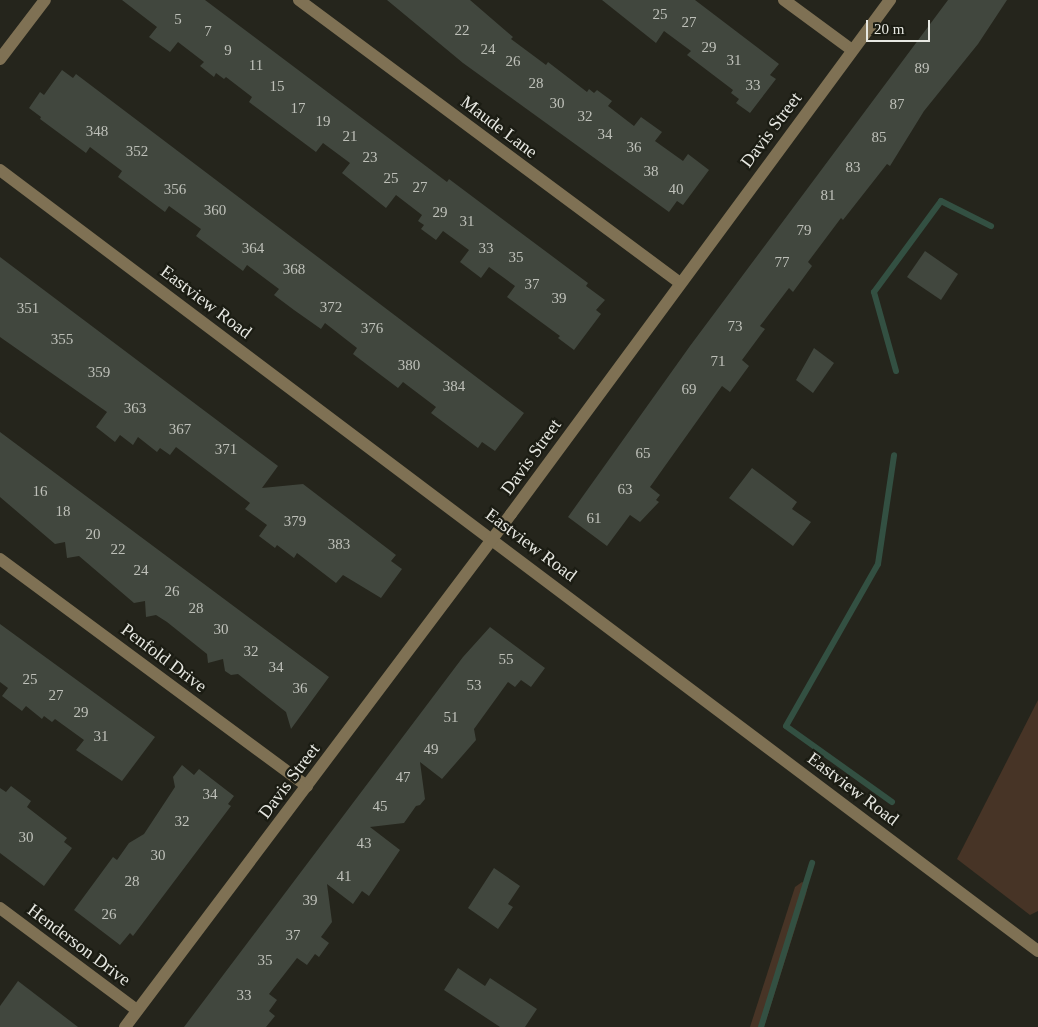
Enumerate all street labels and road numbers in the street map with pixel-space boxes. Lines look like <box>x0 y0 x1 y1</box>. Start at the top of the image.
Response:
street label: Davis Street <box>736 88 806 172</box>
street label: Maude Lane <box>456 91 542 163</box>
street label: Eastview Road <box>156 261 256 343</box>
street label: Davis Street <box>496 415 566 499</box>
street label: Eastview Road <box>481 504 581 586</box>
street label: Penfold Drive <box>117 619 211 697</box>
street label: Davis Street <box>254 739 324 823</box>
street label: Eastview Road <box>803 748 903 830</box>
street label: Henderson Drive <box>23 899 135 991</box>

